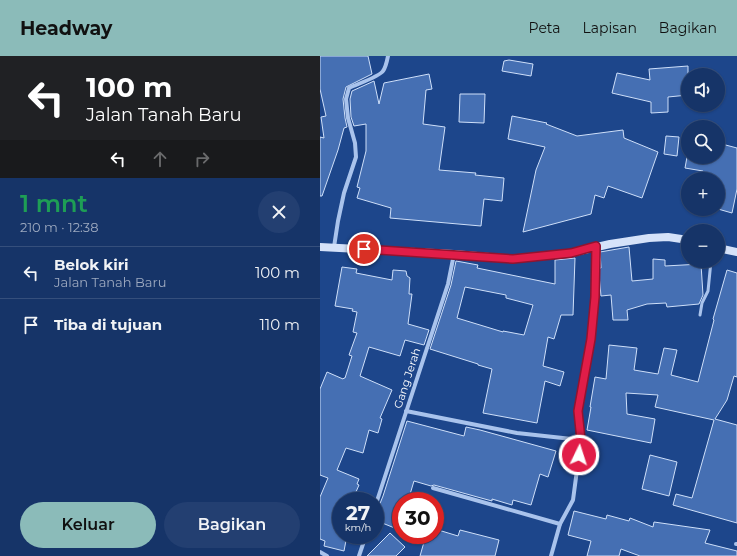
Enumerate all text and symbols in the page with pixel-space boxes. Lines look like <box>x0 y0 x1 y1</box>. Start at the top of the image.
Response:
text: Headway <box>20 17 112 40</box>
text: Peta <box>529 19 561 37</box>
text: Lapisan <box>583 19 637 37</box>
text: Bagikan <box>659 19 717 37</box>
map controls <box>681 68 725 268</box>
button: sound <box>681 68 725 112</box>
text: 100 m <box>86 70 172 104</box>
icon: left <box>20 72 72 124</box>
text: Jalan Tanah Baru <box>86 104 242 126</box>
button: search <box>681 120 725 164</box>
icon: left <box>107 148 129 170</box>
icon: ahead <box>149 148 171 170</box>
icon: right <box>191 148 213 170</box>
button: + <box>681 172 725 216</box>
text: 1 mnt <box>20 189 88 218</box>
button: close <box>258 191 300 233</box>
text: 210 m · 12:38 <box>20 219 98 235</box>
button: − <box>681 224 725 268</box>
pin <box>347 232 381 266</box>
icon: arrive <box>353 238 375 260</box>
text: Belok kiri <box>54 255 129 274</box>
icon: left <box>20 262 42 284</box>
text: 100 m <box>255 263 300 282</box>
text: Jalan Tanah Baru <box>54 274 166 290</box>
icon: arrive <box>20 314 42 336</box>
text: Tiba di tujuan <box>54 315 162 334</box>
text: 110 m <box>259 315 300 334</box>
street label: Gang Jerah <box>391 346 423 410</box>
position arrow <box>558 434 600 476</box>
speed limit sign: 30 <box>392 492 444 544</box>
text: 27 <box>346 501 370 525</box>
button: Keluar <box>20 502 156 548</box>
button: Bagikan <box>164 502 300 548</box>
text: km/h <box>345 521 371 534</box>

